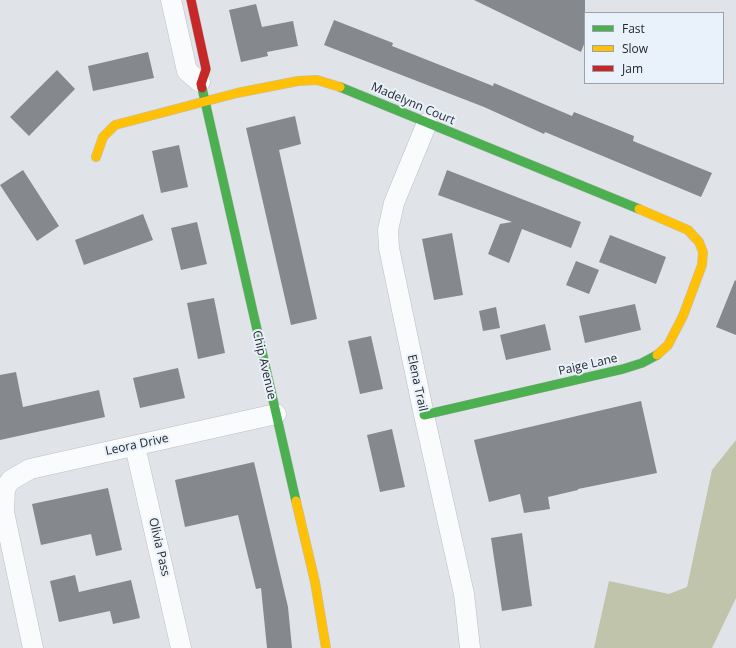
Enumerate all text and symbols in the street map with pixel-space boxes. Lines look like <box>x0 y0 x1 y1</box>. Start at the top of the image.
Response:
legend <box>584 12 724 84</box>
text: Fast <box>622 20 645 37</box>
text: Slow <box>622 40 648 57</box>
text: Jam <box>622 60 643 77</box>
street label: Madelynn Court <box>369 80 457 128</box>
street label: Chip Avenue <box>249 329 279 401</box>
street label: Paige Lane <box>557 351 619 379</box>
street label: Elena Trail <box>404 353 430 413</box>
street label: Leora Drive <box>104 431 170 459</box>
street label: Olivia Pass <box>145 516 173 578</box>

